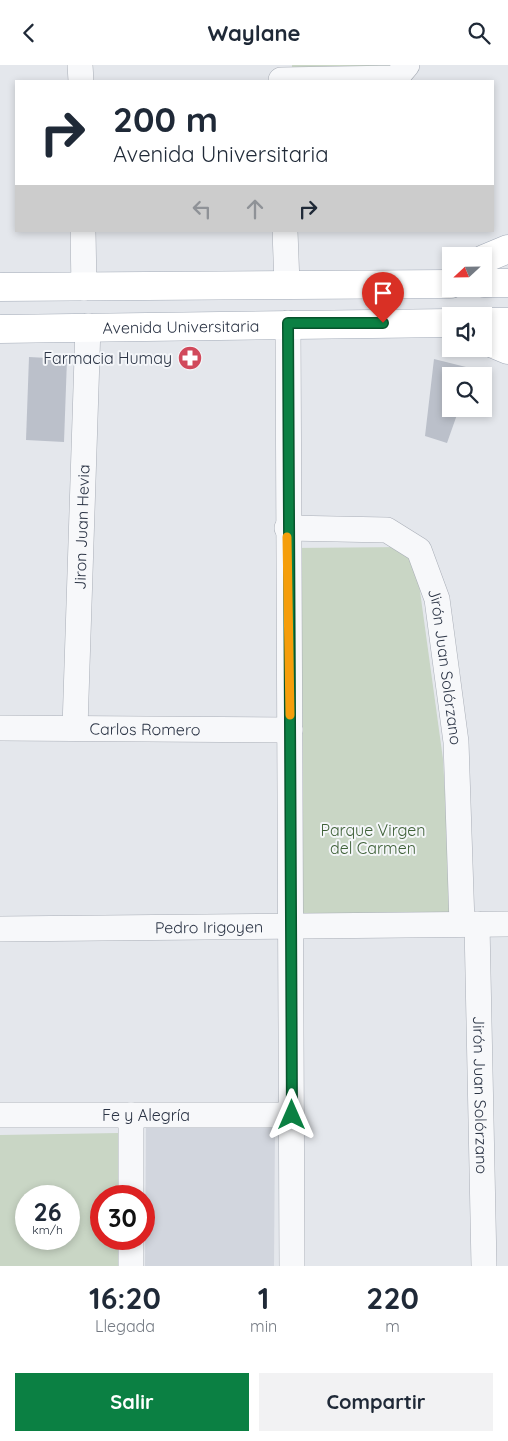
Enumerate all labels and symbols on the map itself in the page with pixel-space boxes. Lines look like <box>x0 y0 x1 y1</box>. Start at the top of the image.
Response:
north arrow <box>442 247 492 297</box>
pin <box>362 272 404 323</box>
street label: Avenida Universitaria <box>102 316 260 338</box>
pharmacy icon: Farmacia Humay <box>177 345 203 371</box>
place label: Farmacia Humay <box>43 348 172 368</box>
street label: Jiron Juan Hevia <box>69 464 94 590</box>
street label: Jirón Juan Solórzano <box>424 585 466 746</box>
street label: Carlos Romero <box>89 719 200 739</box>
park label: Parque Virgen del Carmen <box>320 820 426 858</box>
street label: Pedro Irigoyen <box>155 916 263 937</box>
street label: Jirón Juan Solórzano <box>469 1016 492 1174</box>
position arrow <box>265 1088 317 1140</box>
street label: Fe y Alegría <box>102 1105 190 1125</box>
speed limit sign: 30 <box>90 1185 155 1250</box>

